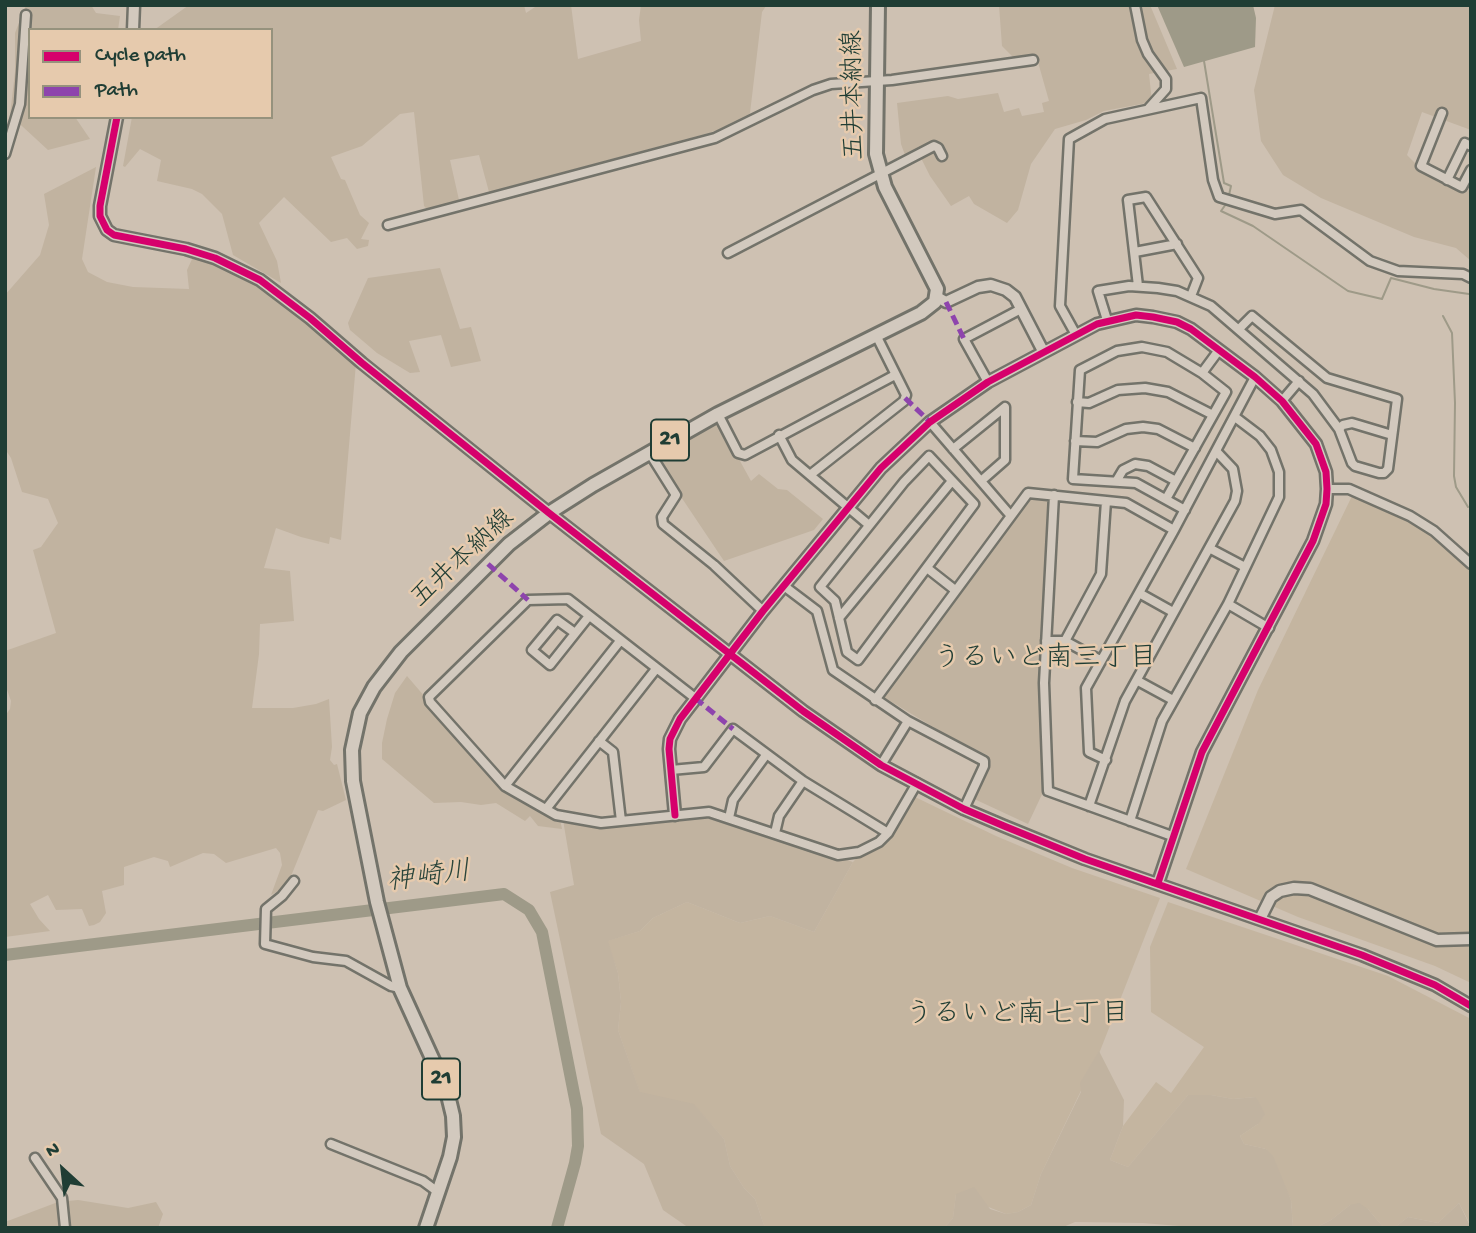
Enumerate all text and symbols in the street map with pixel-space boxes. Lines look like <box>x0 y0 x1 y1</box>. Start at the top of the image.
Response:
legend <box>28 28 273 119</box>
street label: 五井本納線 <box>839 30 873 160</box>
text: Cycle path <box>95 44 186 69</box>
text: Path <box>95 79 138 104</box>
road number: 21 <box>651 419 689 460</box>
street label: 五井本納線 <box>406 504 522 616</box>
district label: うるいど南三丁目 <box>933 644 1157 678</box>
water label: 神崎川 <box>385 857 473 901</box>
district label: うるいど南七丁目 <box>905 1000 1129 1034</box>
road number: 21 <box>422 1058 460 1100</box>
north arrow <box>28 1135 98 1205</box>
text: N <box>42 1138 64 1164</box>

